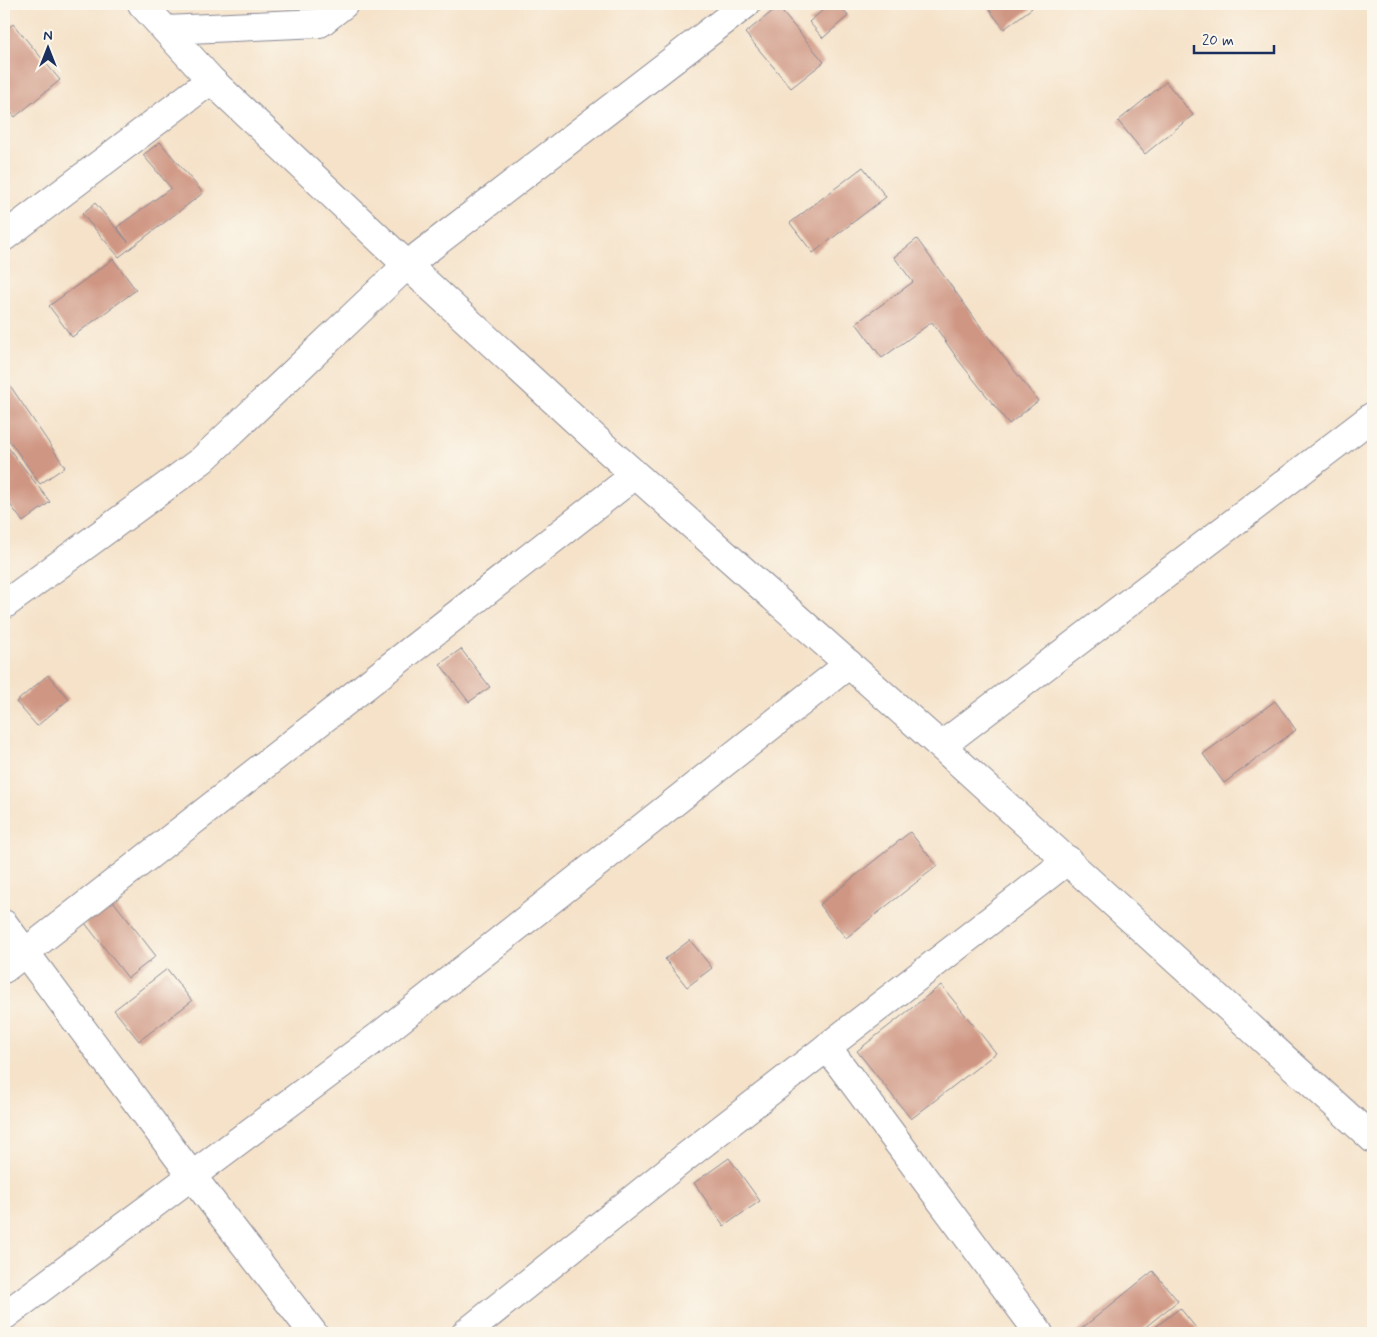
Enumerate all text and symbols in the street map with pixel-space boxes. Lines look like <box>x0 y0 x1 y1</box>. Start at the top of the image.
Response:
north arrow <box>22 22 72 72</box>
scale bar <box>1194 22 1274 54</box>
text: N <box>43 27 53 45</box>
text: 20 m <box>1202 31 1234 51</box>

